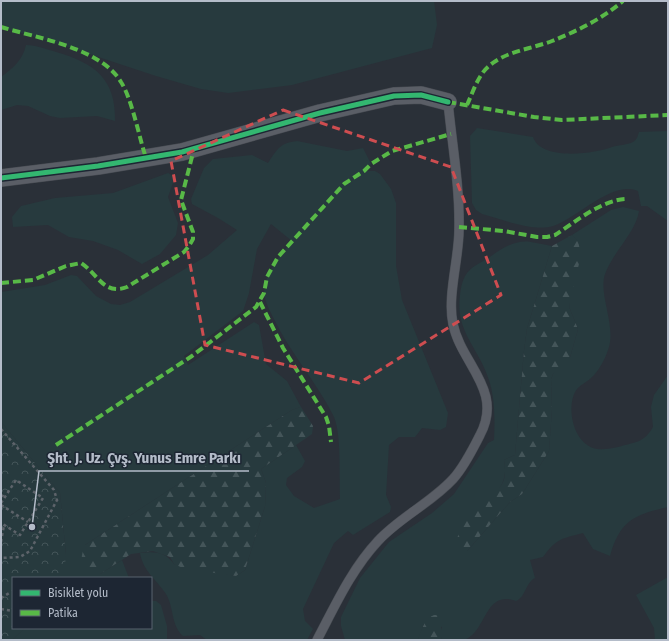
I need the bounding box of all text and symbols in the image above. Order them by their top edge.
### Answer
callout: Şht. J. Uz. Çvş. Yunus Emre Parkı [39,444,249,471]
text: Şht. J. Uz. Çvş. Yunus Emre Parkı [47,449,241,468]
legend [12,577,152,629]
text: Bisiklet yolu [48,586,108,600]
text: Patika [48,606,78,620]

